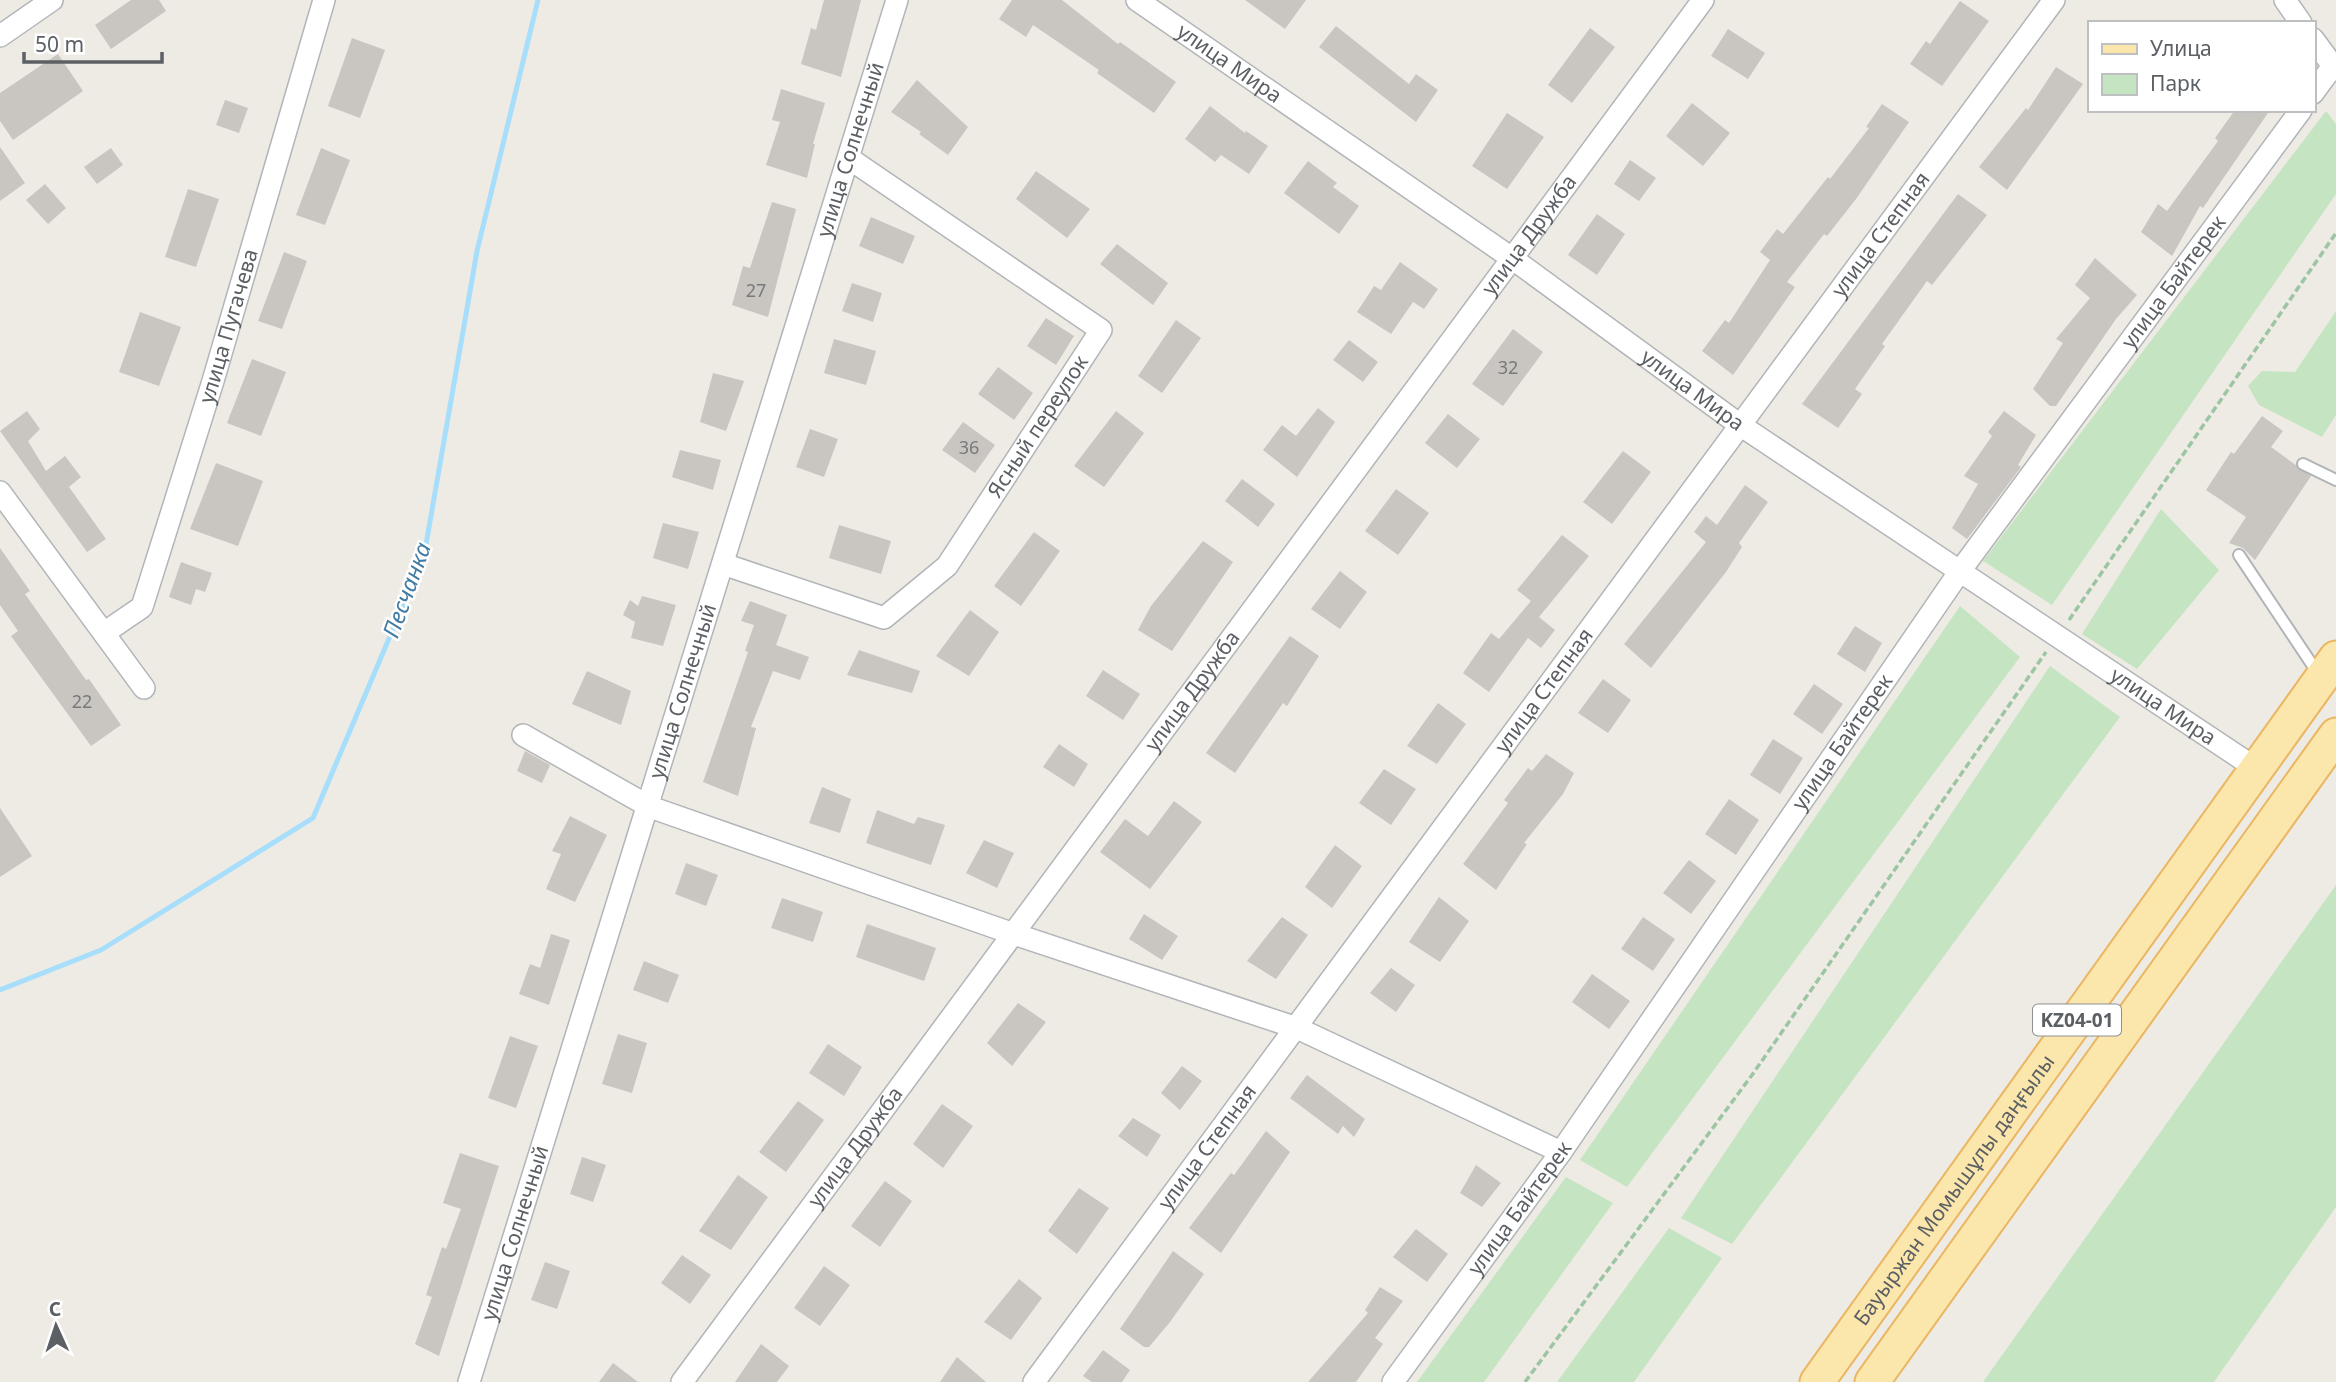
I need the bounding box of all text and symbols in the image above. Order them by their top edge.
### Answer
street label: улица Мира [1172,17,1288,109]
scale bar [24,21,163,65]
legend [2088,21,2315,112]
text: 50 m [35,30,84,58]
text: Улица [2150,34,2212,62]
street label: улица Солнечный [809,58,890,240]
text: Парк [2150,69,2201,97]
street label: улица Степная [1824,166,1936,302]
street label: улица Дружба [1475,168,1582,300]
street label: улица Байтерек [2114,209,2232,354]
street label: улица Пугачева [192,245,264,407]
house number: 27 [746,278,766,302]
street label: улица Мира [1636,342,1750,437]
street label: Ясный переулок [980,349,1094,503]
house number: 32 [1498,355,1518,379]
house number: 36 [959,435,979,459]
water label: Песчанка [374,537,438,642]
street label: улица Солнечный [642,600,722,782]
street label: улица Степная [1488,622,1599,759]
street label: улица Дружба [1138,625,1245,756]
street label: улица Мира [2105,660,2222,751]
street label: улица Байтерек [1785,668,1898,815]
house number: 22 [72,689,92,713]
road number: KZ04-01 [2033,1004,2121,1036]
street label: Бауыржан Момышұлы даңғылы [1847,1048,2060,1331]
street label: улица Степная [1151,1078,1262,1215]
street label: улица Дружба [801,1081,909,1213]
street label: улица Байтерек [1461,1135,1577,1280]
street label: улица Солнечный [474,1142,554,1324]
north arrow [21,1291,91,1361]
text: С [48,1296,62,1322]

